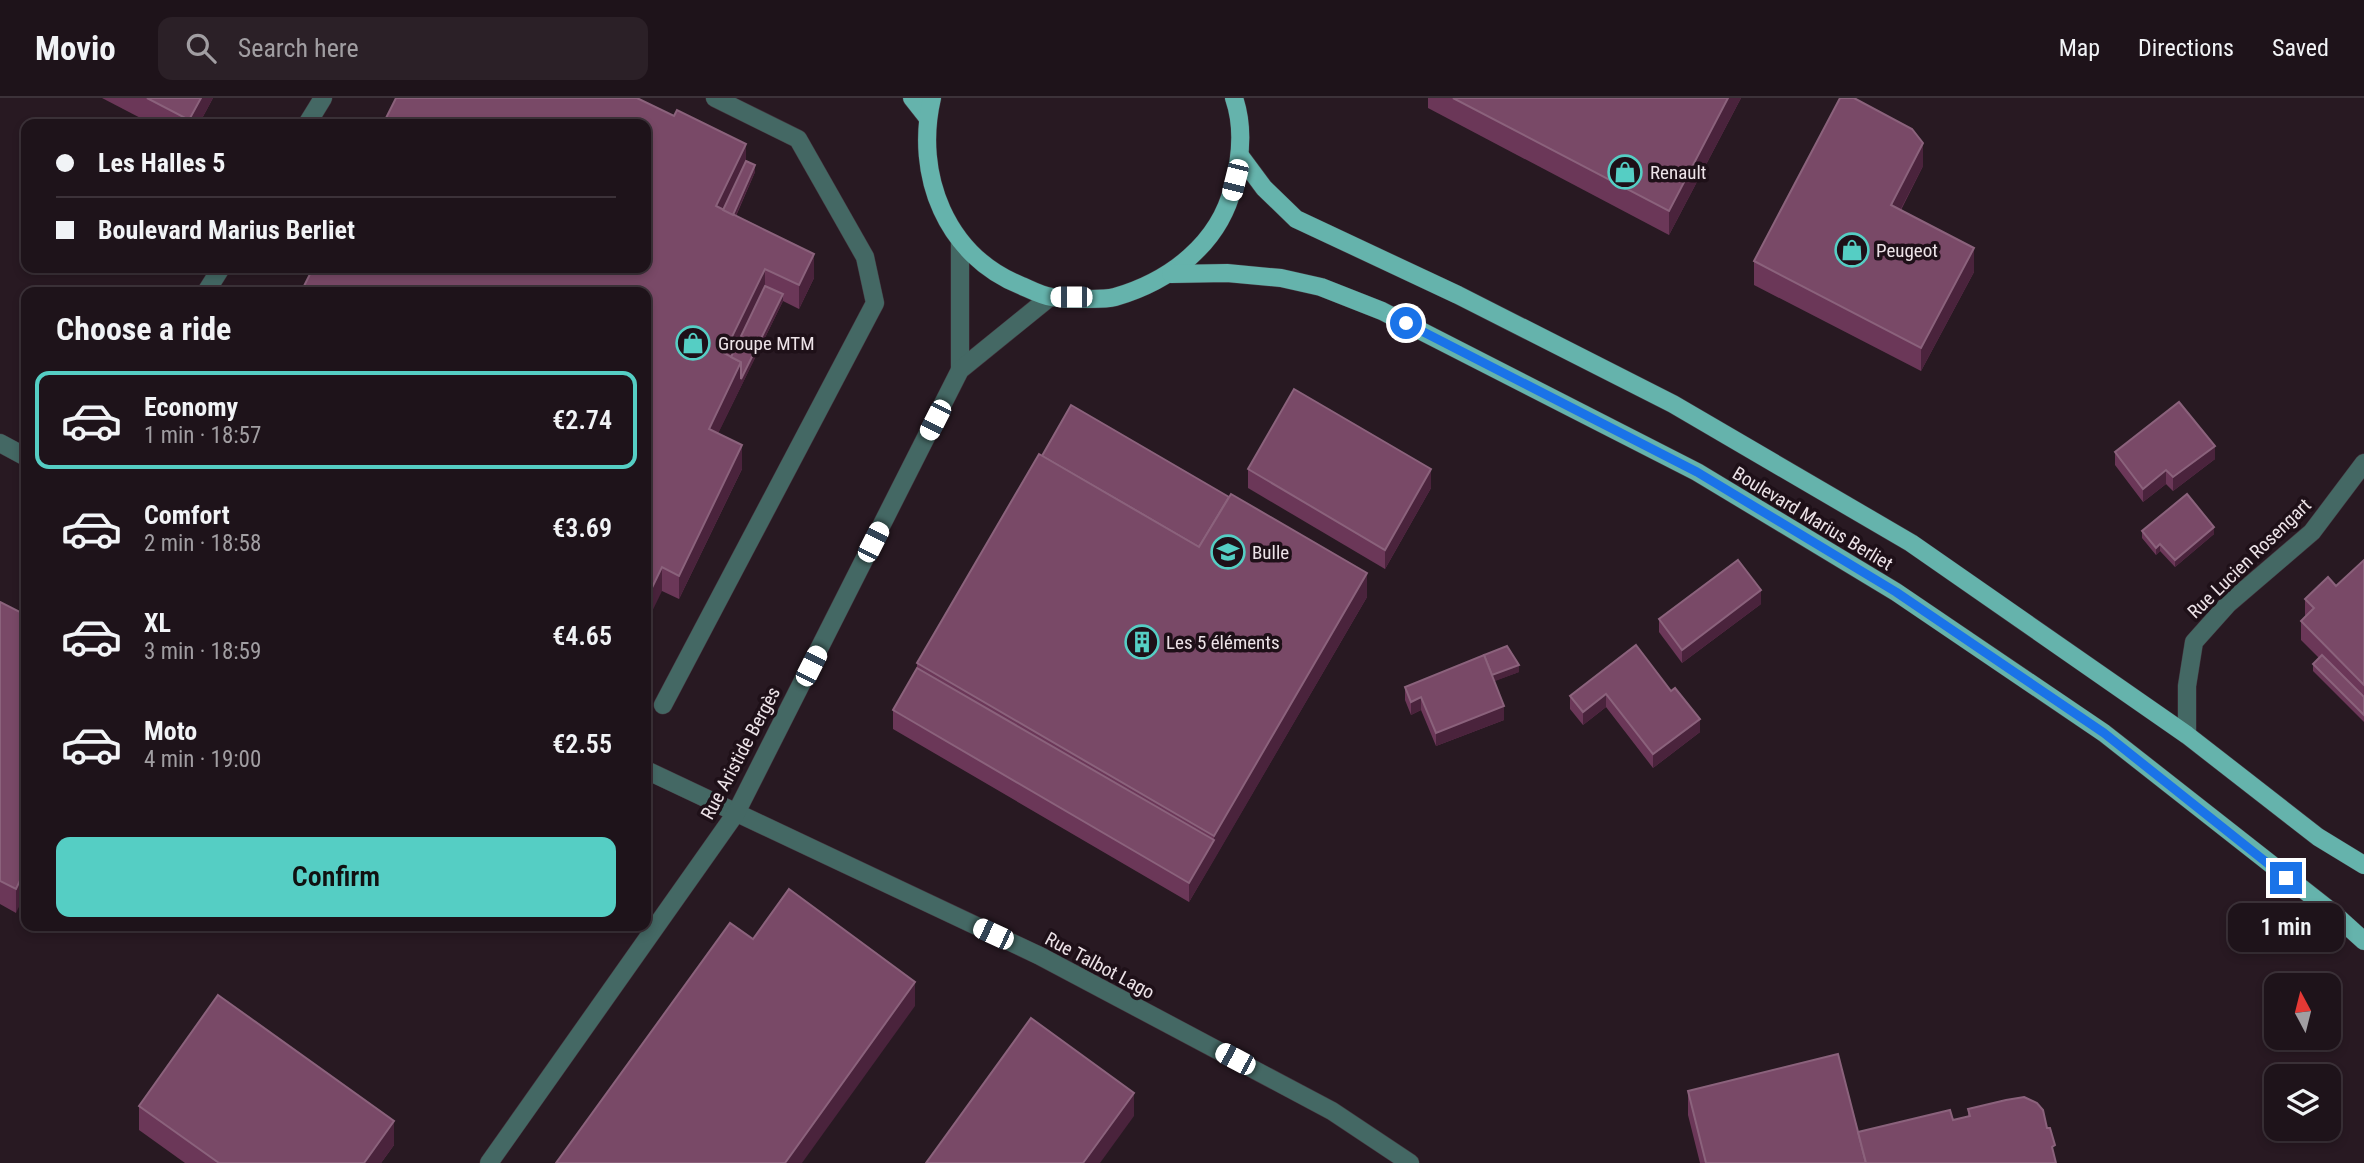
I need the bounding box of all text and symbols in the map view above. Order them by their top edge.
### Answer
search box [158,17,648,80]
text: Movio [35,29,116,68]
icon: search [182,29,220,67]
text: Search here [238,33,359,63]
text: Map [2059,34,2100,62]
text: Directions [2138,34,2234,62]
text: Saved [2272,34,2329,62]
text: Les Halles 5 [98,148,225,178]
shop icon: Renault [1606,153,1644,191]
car [1220,157,1251,203]
place label: Renault [1650,161,1706,184]
text: Boulevard Marius Berliet [98,215,355,245]
shop icon: Peugeot [1833,231,1871,269]
place label: Peugeot [1876,239,1938,262]
car [1051,287,1093,308]
route start [1390,307,1422,339]
text: Choose a ride [56,310,231,348]
shop icon: Groupe MTM [674,324,712,362]
place label: Groupe MTM [718,332,815,355]
icon: car [60,389,123,452]
text: Economy [144,392,238,422]
car [917,397,954,443]
text: €2.74 [552,405,612,435]
text: 1 min · 18:57 [144,422,261,449]
street label: Boulevard Marius Berliet [1728,461,1897,575]
street label: Rue Lucien Rosengart [2183,494,2316,623]
icon: car [60,497,123,560]
text: Comfort [144,500,230,530]
text: €3.69 [552,513,612,543]
car [855,519,892,565]
text: 2 min · 18:58 [144,530,261,557]
school or university icon: Bulle [1209,533,1247,571]
place label: Bulle [1252,541,1289,564]
icon: car [60,605,123,668]
text: XL [144,608,171,638]
text: €4.65 [552,621,612,651]
building icon: Les 5 éléments [1123,623,1161,661]
place label: Les 5 éléments [1166,631,1280,654]
text: 3 min · 18:59 [144,638,261,665]
car [793,643,830,689]
street label: Rue Aristide Bergès [696,683,785,823]
icon: car [60,713,123,776]
text: Moto [144,716,197,746]
text: €2.55 [552,729,612,759]
text: 4 min · 19:00 [144,746,261,773]
button: Confirm [56,837,616,917]
route end [2270,862,2302,894]
callout: 1 min [2228,902,2344,952]
text: 1 min [2261,914,2311,941]
car [970,916,1017,952]
street label: Rue Talbot Lago [1041,927,1158,1004]
north arrow [2264,973,2342,1050]
map controls [2264,973,2341,1141]
car [1212,1040,1259,1078]
button: layers [2264,1064,2341,1141]

